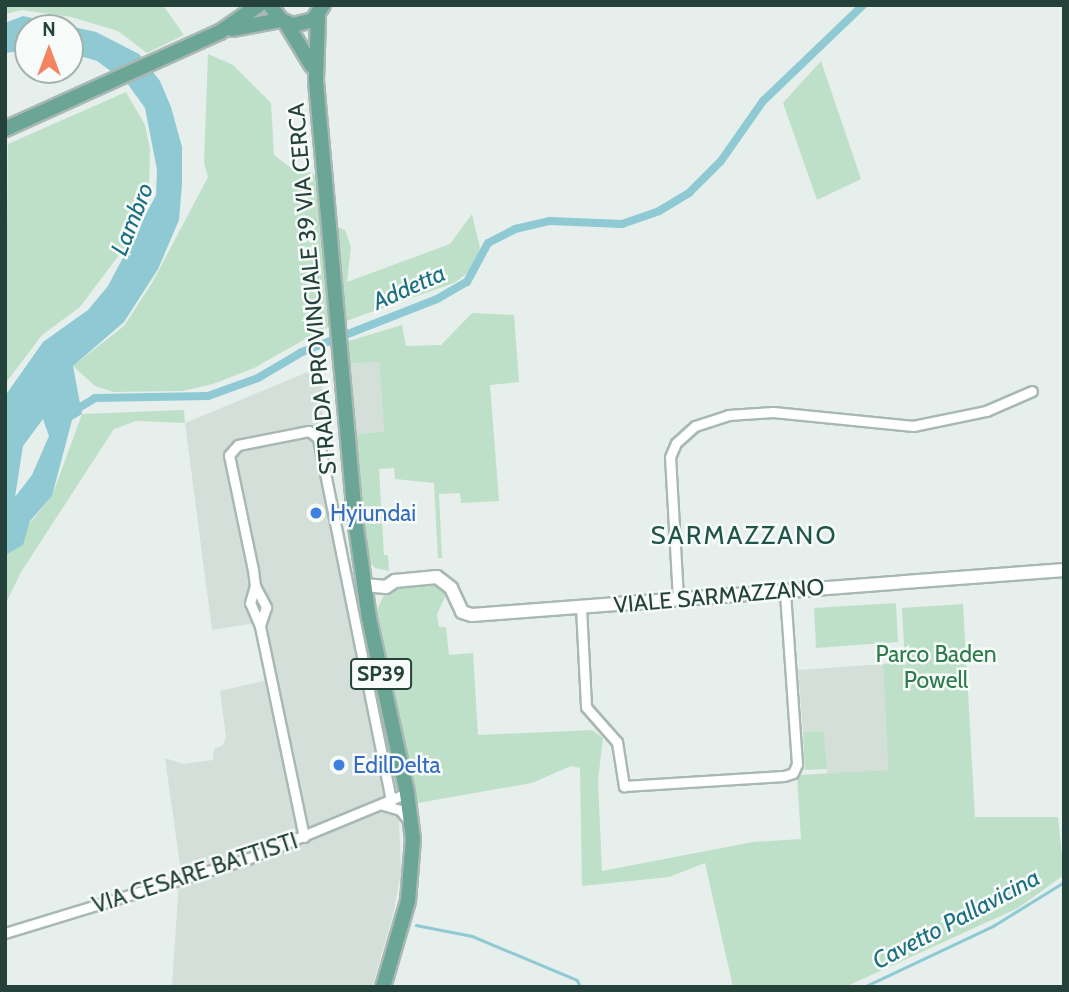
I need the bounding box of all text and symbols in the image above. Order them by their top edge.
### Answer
north arrow [14,14,84,84]
text: N [42,18,56,41]
street label: STRADA PROVINCIALE 39 VIA CERCA [282,102,342,476]
water label: Lambro [105,179,159,259]
water label: Addetta [368,258,450,316]
place label: Hyiundai [330,499,416,527]
marker: Hyiundai [308,505,324,521]
district label: SARMAZZANO [652,520,836,552]
street label: VIALE SARMAZZANO [613,573,825,619]
park label: Parco Baden Powell [875,640,997,694]
road number: SP39 [350,656,412,692]
place label: EdilDelta [353,751,441,779]
marker: EdilDelta [331,757,347,773]
street label: VIA CESARE BATTISTI [89,827,301,919]
water label: Cavetto Pallavicina [867,863,1045,975]

